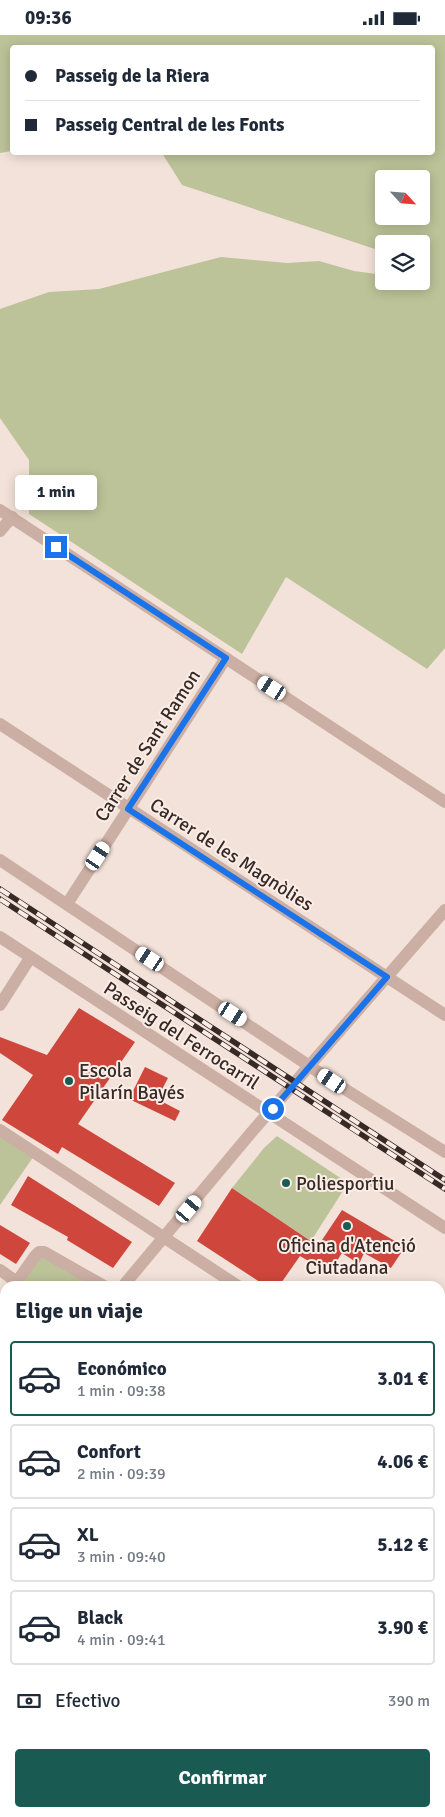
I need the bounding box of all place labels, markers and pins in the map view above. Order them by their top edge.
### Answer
place label: Escola Pilarín Bayés [79,1059,185,1105]
marker: Escola Pilarín Bayés [63,1075,75,1087]
place label: Poliesportiu [296,1172,394,1196]
marker: Poliesportiu [280,1177,292,1189]
marker: Oficina d'Atenció Ciutadana [341,1220,353,1232]
place label: Oficina d'Atenció Ciutadana [278,1234,416,1280]

